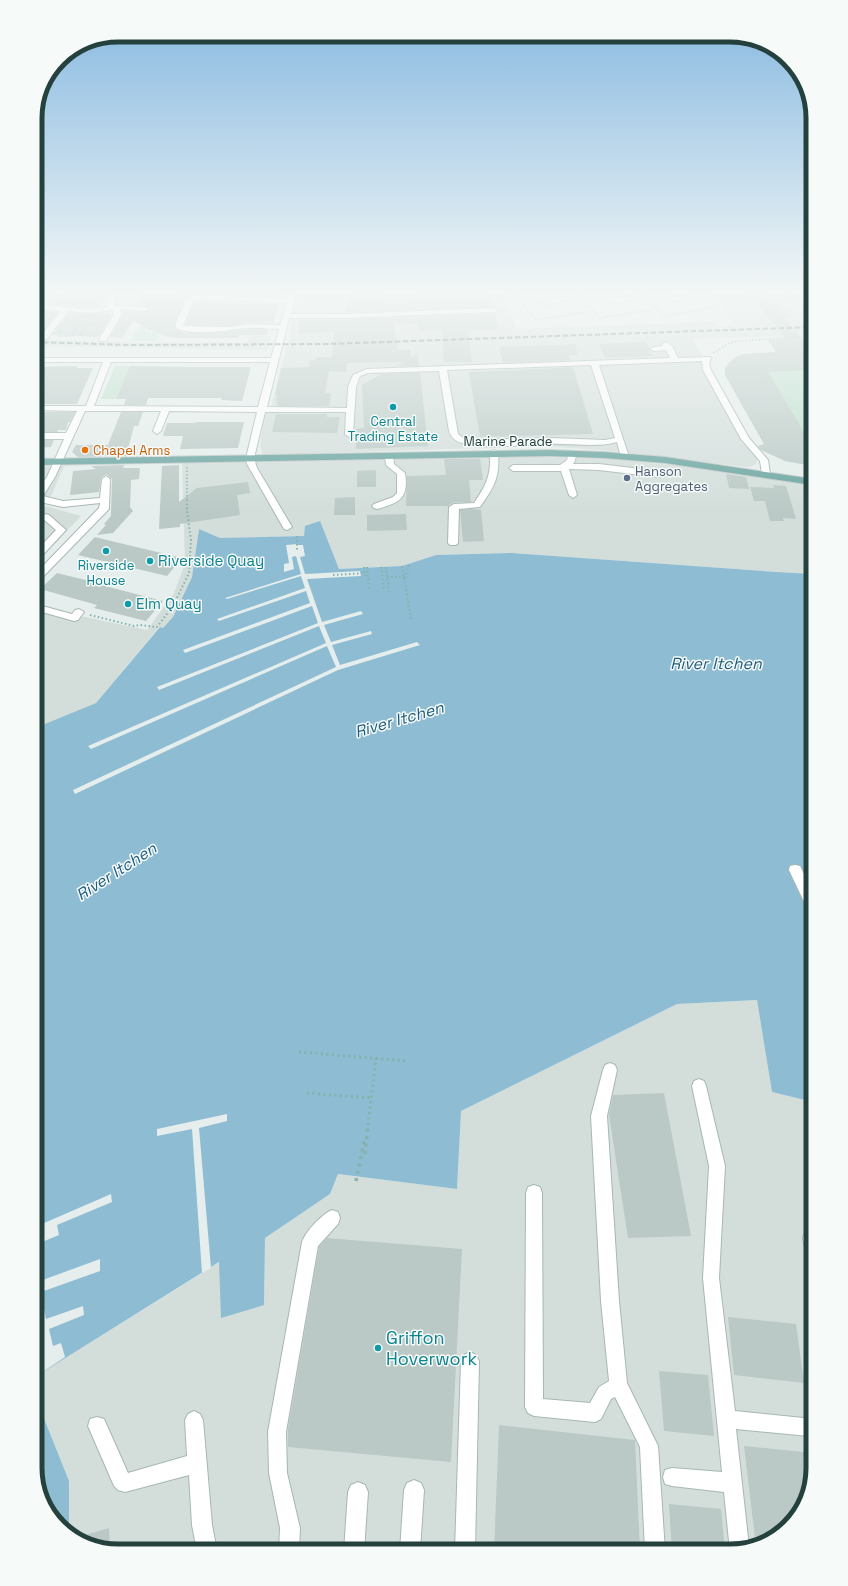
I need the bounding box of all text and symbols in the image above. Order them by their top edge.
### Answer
marker: Central Trading Estate [388,402,398,412]
place label: Central Trading Estate [348,413,438,445]
street label: Marine Parade [464,433,553,450]
place label: Chapel Arms [93,442,170,459]
marker: Chapel Arms [80,445,90,455]
place label: Hanson Aggregates [635,463,708,495]
marker: Hanson Aggregates [622,473,632,483]
marker: Riverside House [101,546,111,556]
place label: Riverside Quay [158,551,264,570]
marker: Riverside Quay [145,556,155,566]
place label: Riverside House [78,557,134,589]
place label: Elm Quay [136,594,202,613]
marker: Elm Quay [123,599,133,609]
water label: River Itchen [670,653,763,674]
water label: River Itchen [352,696,447,742]
water label: River Itchen [72,837,161,905]
place label: Griffon Hoverwork [386,1326,477,1370]
marker: Griffon Hoverwork [373,1343,383,1353]

